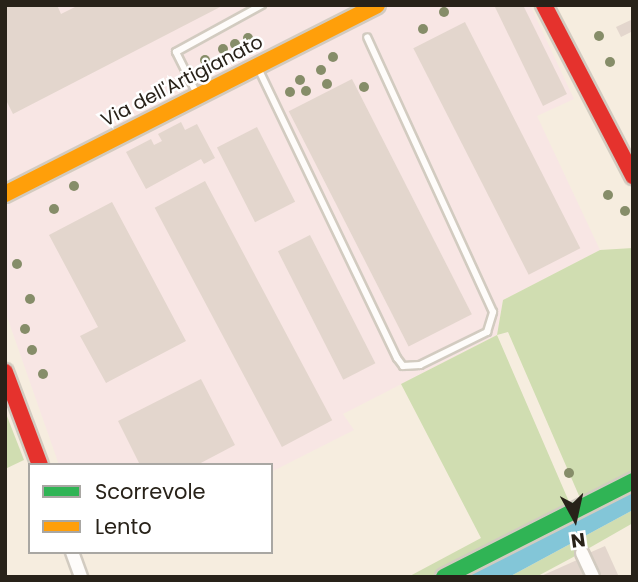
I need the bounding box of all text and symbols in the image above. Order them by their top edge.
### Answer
street label: Via dell'Artigianato [97,30,267,132]
legend [28,463,273,554]
text: Scorrevole [95,477,206,506]
north arrow [540,484,610,554]
text: Lento [95,512,152,541]
text: N [569,526,587,555]

